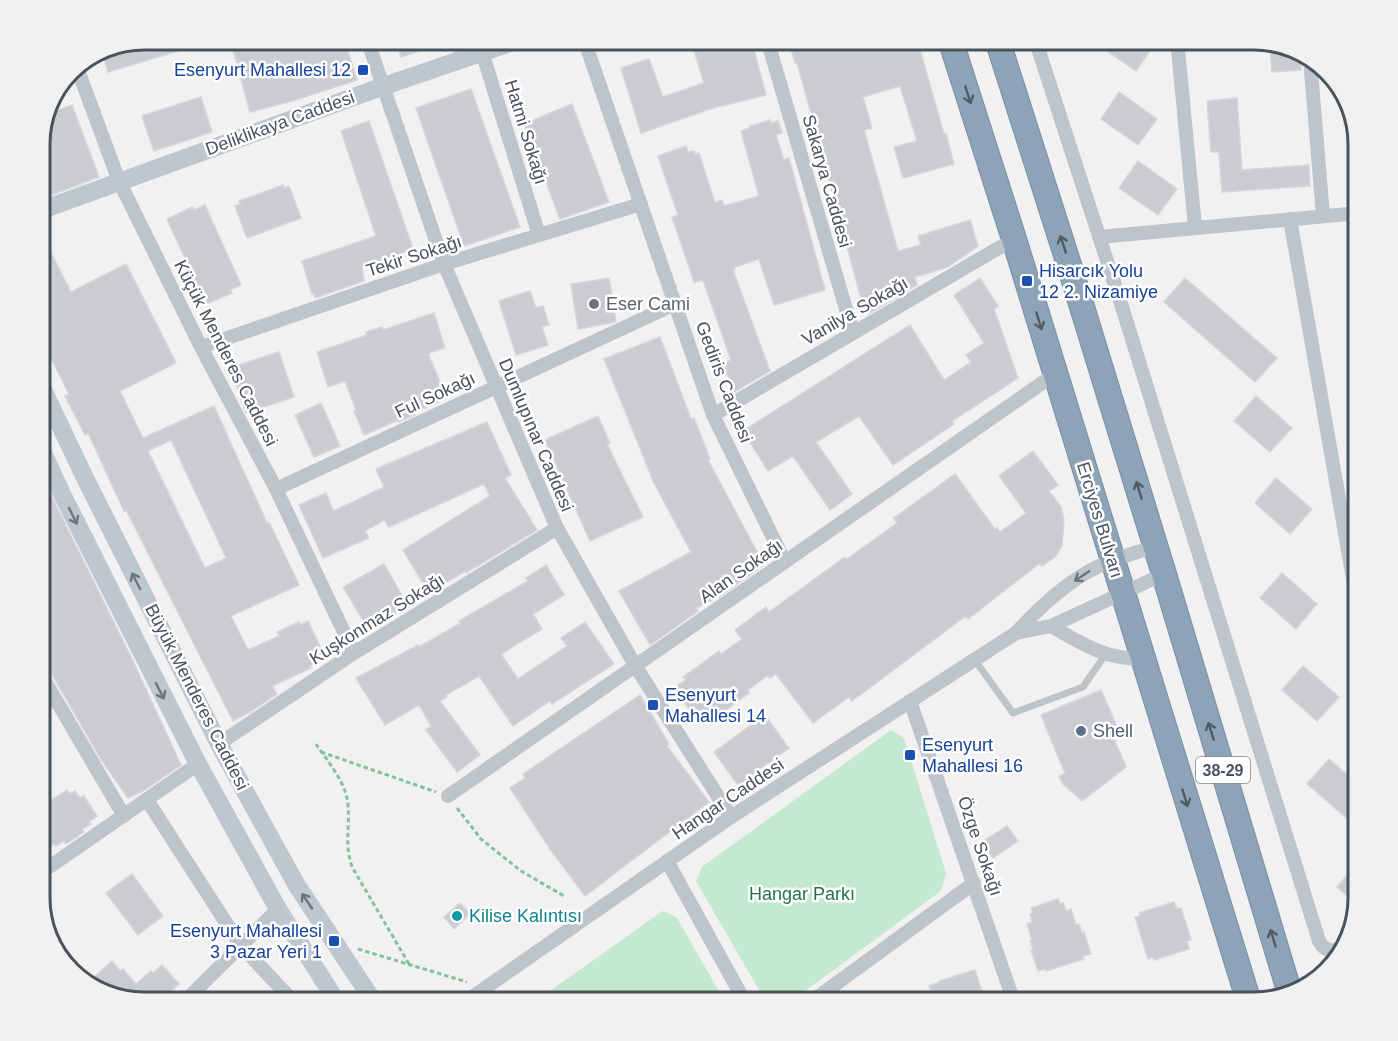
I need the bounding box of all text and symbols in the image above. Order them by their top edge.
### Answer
place label: Esenyurt Mahallesi 12 [174,60,351,80]
marker: Esenyurt Mahallesi 12 [356,63,370,77]
street label: Hatmi Sokağı [501,77,551,187]
one-way arrow [963,85,974,104]
street label: Deliklikaya Caddesi [203,87,357,159]
street label: Sakarya Caddesi [798,112,856,250]
street label: Tekir Sokağı [364,231,464,281]
one-way arrow [1056,235,1067,254]
street label: Küçük Menderes Caddesi [170,257,282,449]
place label: Hisarcık Yolu 12 2. Nizamiye [1039,261,1158,302]
street label: Vanilya Sokağı [799,273,911,349]
marker: Hisarcık Yolu 12 2. Nizamiye [1020,274,1034,288]
place label: Eser Cami [606,294,690,314]
marker: Eser Cami [587,297,601,311]
one-way arrow [1034,311,1045,330]
street label: Gediris Caddesi [692,319,756,445]
street label: Dumlupınar Caddesi [495,356,577,514]
street label: Ful Sokağı [392,368,478,422]
street label: Erciyes Bulvarı [1073,460,1127,580]
one-way arrow [1133,481,1144,500]
one-way arrow [68,507,79,525]
street label: Alan Sokağı [696,535,786,607]
street label: Kuşkonmaz Sokağı [306,569,448,669]
one-way arrow [1075,570,1091,582]
one-way arrow [130,572,142,590]
street label: Büyük Menderes Caddesi [141,601,253,793]
one-way arrow [155,681,167,699]
place label: Esenyurt Mahallesi 14 [665,685,766,726]
marker: Esenyurt Mahallesi 14 [646,698,660,712]
place label: Shell [1093,721,1133,741]
one-way arrow [1205,722,1216,741]
marker: Shell [1074,724,1088,738]
place label: Esenyurt Mahallesi 16 [922,735,1023,776]
marker: Esenyurt Mahallesi 16 [903,748,917,762]
street label: Hangar Caddesi [668,754,788,844]
road number: 38-29 [1196,757,1250,783]
one-way arrow [1181,788,1192,807]
street label: Özge Sokağı [954,794,1006,898]
park label: Hangar Parkı [749,884,855,904]
one-way arrow [301,893,313,910]
place label: Kilise Kalıntısı [469,906,582,926]
marker: Kilise Kalıntısı [450,909,464,923]
place label: Esenyurt Mahallesi 3 Pazar Yeri 1 [170,921,322,962]
one-way arrow [1267,929,1278,948]
marker: Esenyurt Mahallesi 3 Pazar Yeri 1 [327,934,341,948]

